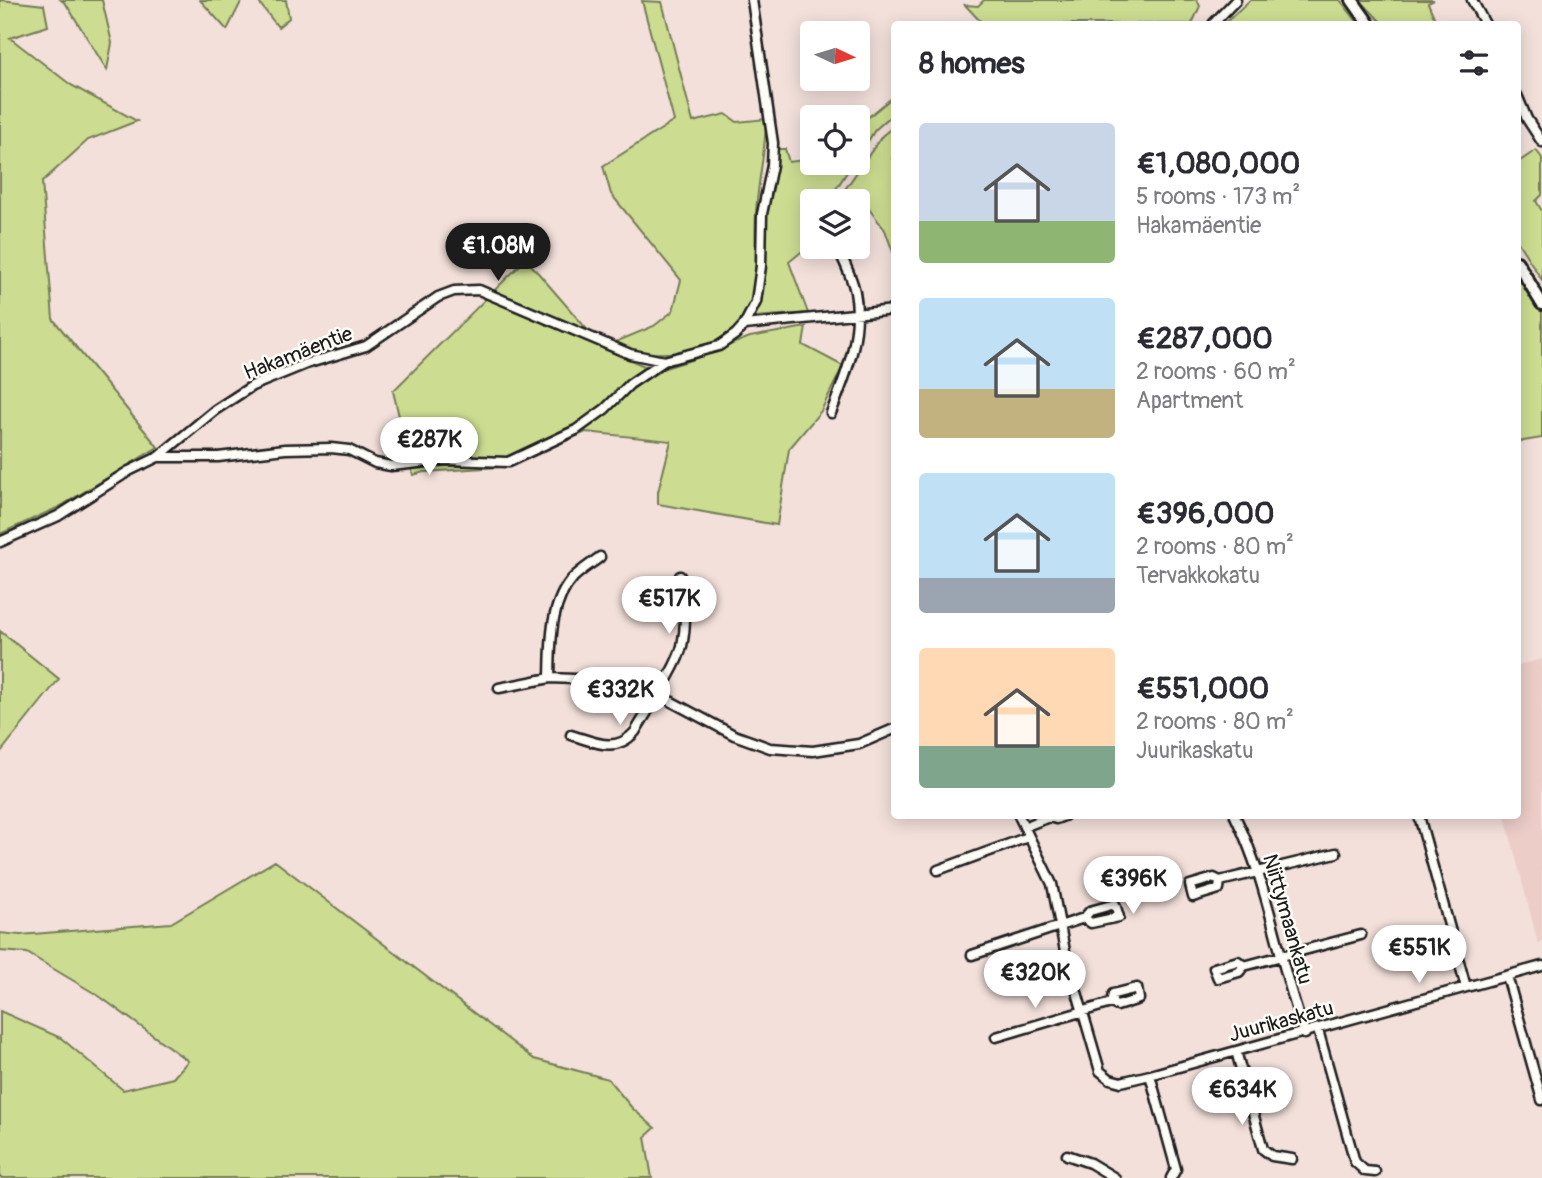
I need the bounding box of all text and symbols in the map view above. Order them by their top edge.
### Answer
north arrow [800,21,870,91]
map controls [800,21,870,259]
icon: filters [1455,44,1493,82]
text: 8 homes [919,45,1025,82]
button: locate [800,105,870,175]
text: €1,080,000 [1136,145,1300,182]
icon: home [975,151,1059,235]
text: 5 rooms · 173 m² [1136,182,1300,211]
button: layers [800,189,870,259]
text: Hakamäentie [1136,211,1261,240]
pin: €1.08M [441,224,555,283]
text: €1.08M [461,231,535,260]
street label: Hakamäentie [240,320,357,387]
text: €287,000 [1136,320,1273,357]
icon: home [975,326,1059,410]
text: 2 rooms · 60 m² [1136,357,1296,386]
text: Apartment [1136,386,1243,415]
pin: €287K [380,418,478,477]
text: €287K [396,425,462,454]
text: €396,000 [1136,495,1275,532]
icon: home [975,501,1059,585]
text: 2 rooms · 80 m² [1136,532,1294,561]
text: Tervakkokatu [1136,561,1260,590]
pin: €517K [620,576,718,636]
text: €517K [638,584,700,613]
pin: €332K [571,668,669,727]
text: €551,000 [1136,670,1269,707]
text: €332K [586,675,654,704]
icon: home [975,676,1059,760]
text: 2 rooms · 80 m² [1136,707,1294,736]
text: Juurikaskatu [1136,736,1253,765]
street label: Niittymaankatu [1256,851,1319,987]
pin: €396K [1084,856,1182,916]
text: €396K [1099,864,1167,893]
pin: €551K [1370,926,1468,985]
text: €551K [1388,933,1450,962]
pin: €320K [986,950,1084,1010]
text: €320K [1000,958,1070,987]
street label: Juurikaskatu [1226,995,1336,1048]
pin: €634K [1193,1068,1291,1127]
text: €634K [1208,1075,1276,1104]

